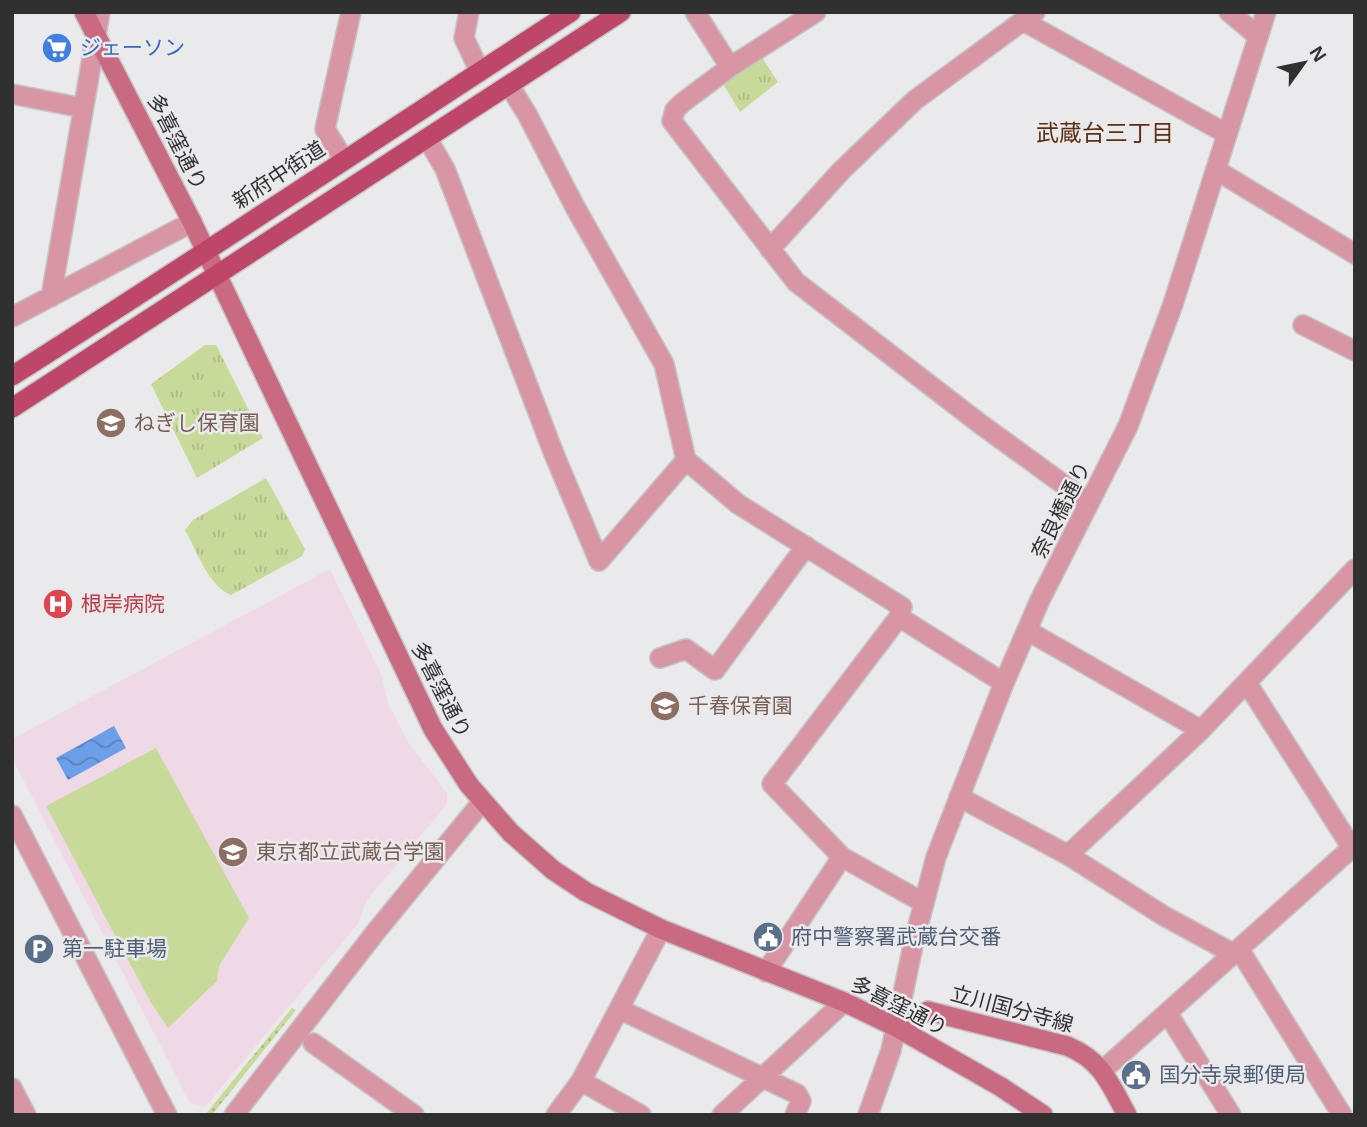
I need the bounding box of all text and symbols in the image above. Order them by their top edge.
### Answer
north arrow [1269,28,1339,98]
supermarket icon: ジェーソン [40,31,74,65]
place label: ジェーソン [80,36,185,59]
text: N [1305,43,1330,65]
street label: 多喜窪通り [143,90,212,194]
district label: 武蔵台三丁目 [1036,120,1174,146]
street label: 新府中街道 [228,136,329,213]
school or university icon: ねぎし保育園 [94,406,128,440]
place label: ねぎし保育園 [134,411,260,434]
street label: 奈良橋通り [1026,458,1095,562]
hospital icon: 根岸病院 [41,587,75,621]
place label: 根岸病院 [81,592,165,615]
street label: 多喜窪通り [407,638,476,742]
school or university icon: 千春保育園 [648,689,682,723]
place label: 千春保育園 [688,694,793,717]
school or university icon: 東京都立武蔵台学園 [216,835,250,869]
place label: 東京都立武蔵台学園 [256,840,445,863]
public building icon: 府中警察署武蔵台交番 [751,920,785,954]
place label: 府中警察署武蔵台交番 [791,925,1001,948]
parking icon: 第一駐車場 [22,932,56,966]
place label: 第一駐車場 [62,937,167,960]
street label: 多喜窪通り [847,971,951,1040]
street label: 立川国分寺線 [948,981,1076,1036]
public building icon: 国分寺泉郵便局 [1119,1058,1153,1092]
place label: 国分寺泉郵便局 [1159,1063,1306,1086]

